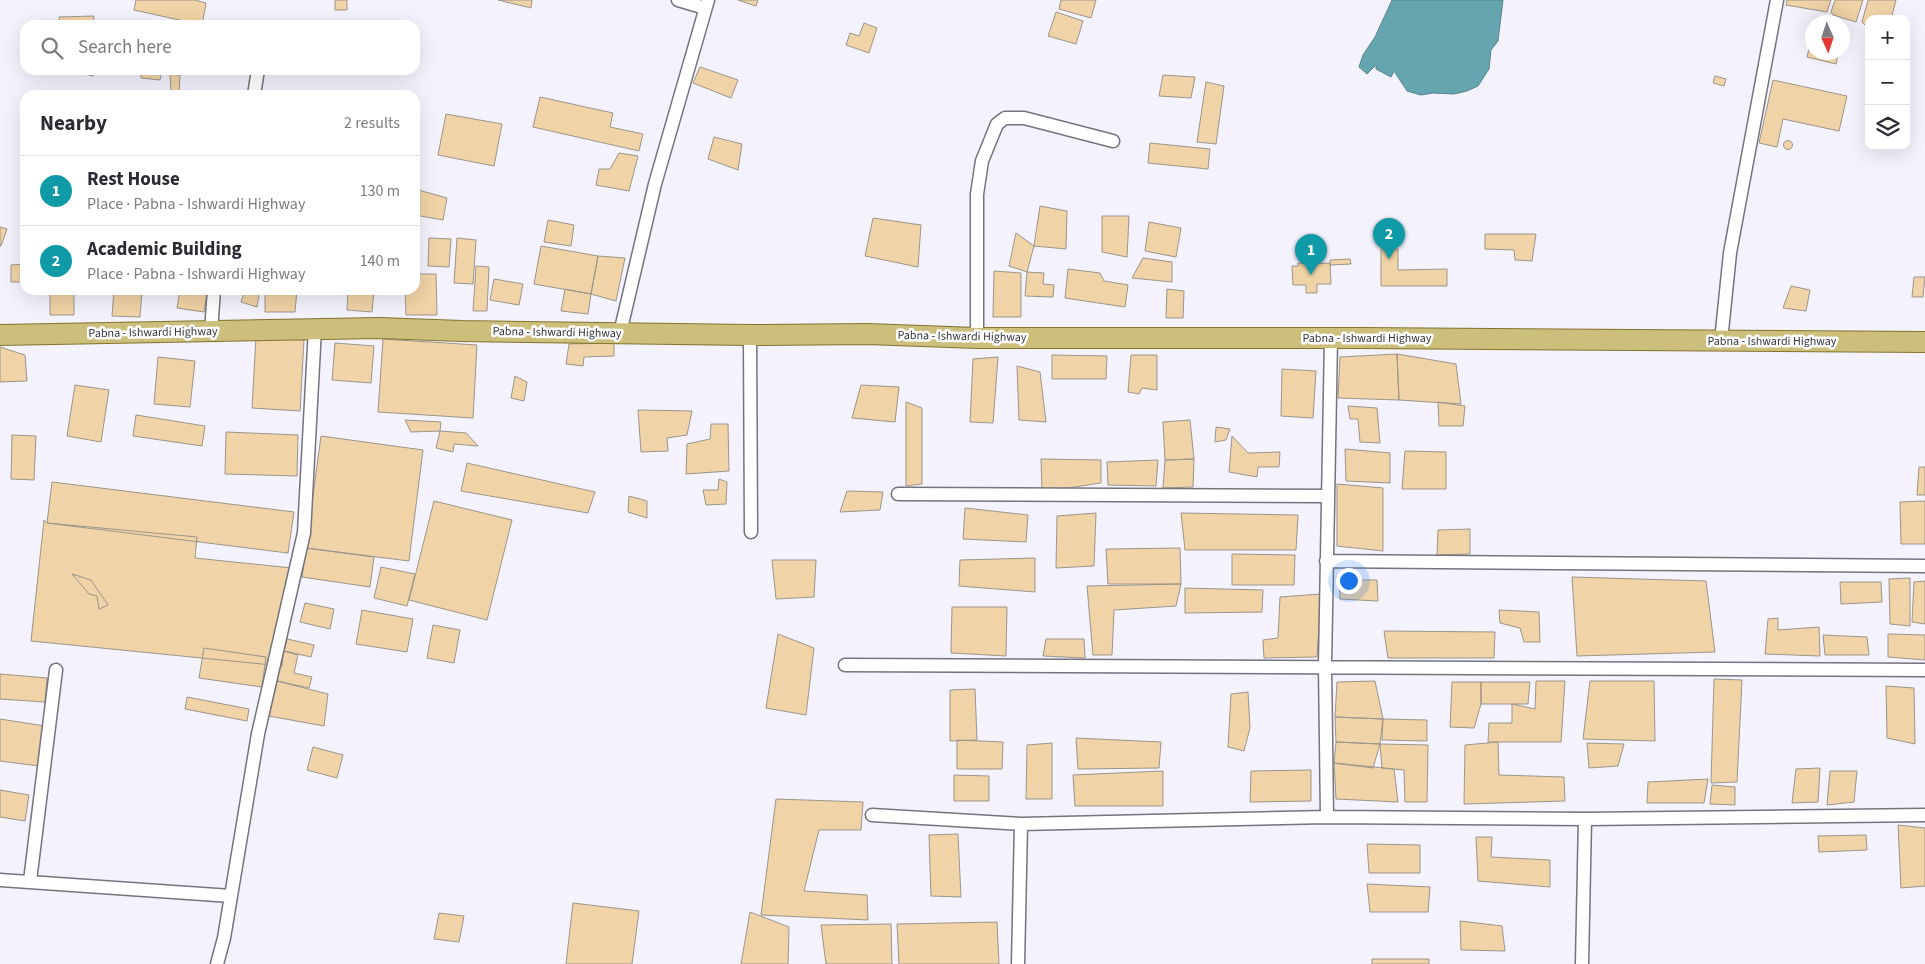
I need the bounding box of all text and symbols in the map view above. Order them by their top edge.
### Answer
north arrow [1805,15,1850,60]
map controls [1865,15,1910,150]
button: + [1865,15,1910,60]
search box [20,20,420,75]
icon: search [38,34,66,62]
text: Search here [78,34,172,61]
button: − [1865,60,1910,105]
button: layers [1865,105,1910,150]
text: Nearby [40,108,107,138]
text: 2 results [344,112,400,134]
text: Rest House [87,166,180,193]
text: 1 [52,180,60,202]
text: 130 m [360,180,400,202]
text: Place · Pabna - Ishwardi Highway [87,193,305,215]
pin: 2 [1373,218,1405,259]
pin: 1 [1295,234,1327,275]
text: Academic Building [87,236,242,263]
text: 2 [52,250,60,272]
text: 140 m [360,250,400,272]
text: Place · Pabna - Ishwardi Highway [87,263,305,285]
street label: Pabna - Ishwardi Highway [88,323,218,342]
street label: Pabna - Ishwardi Highway [492,323,622,342]
street label: Pabna - Ishwardi Highway [897,327,1027,346]
street label: Pabna - Ishwardi Highway [1303,330,1432,347]
street label: Pabna - Ishwardi Highway [1708,333,1837,350]
your location [1336,568,1362,594]

